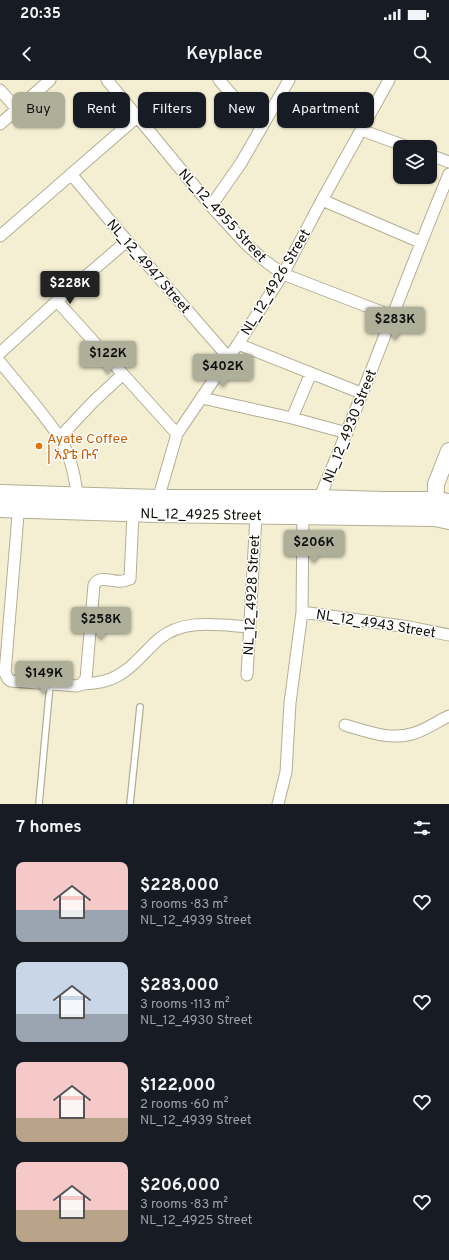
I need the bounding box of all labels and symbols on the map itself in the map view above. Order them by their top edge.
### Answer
street label: NL_12_4955 Street [174,166,269,266]
street label: NL_12_4947 Street [102,216,193,318]
street label: NL_12_4926 Street [238,227,315,339]
pin: $228K [42,271,98,305]
pin: $283K [367,307,423,341]
pin: $122K [80,341,136,375]
pin: $402K [195,354,251,388]
street label: NL_12_4930 Street [320,367,381,486]
place label: Ayate Coffee | አያቴ ቡና [47,431,128,464]
marker: Ayate Coffee | አያቴ ቡና [34,441,44,451]
street label: NL_12_4925 Street [140,506,262,525]
pin: $206K [286,530,342,564]
street label: NL_12_4928 Street [241,534,264,656]
pin: $258K [73,607,129,641]
street label: NL_12_4943 Street [315,607,437,642]
pin: $149K [16,661,72,695]

